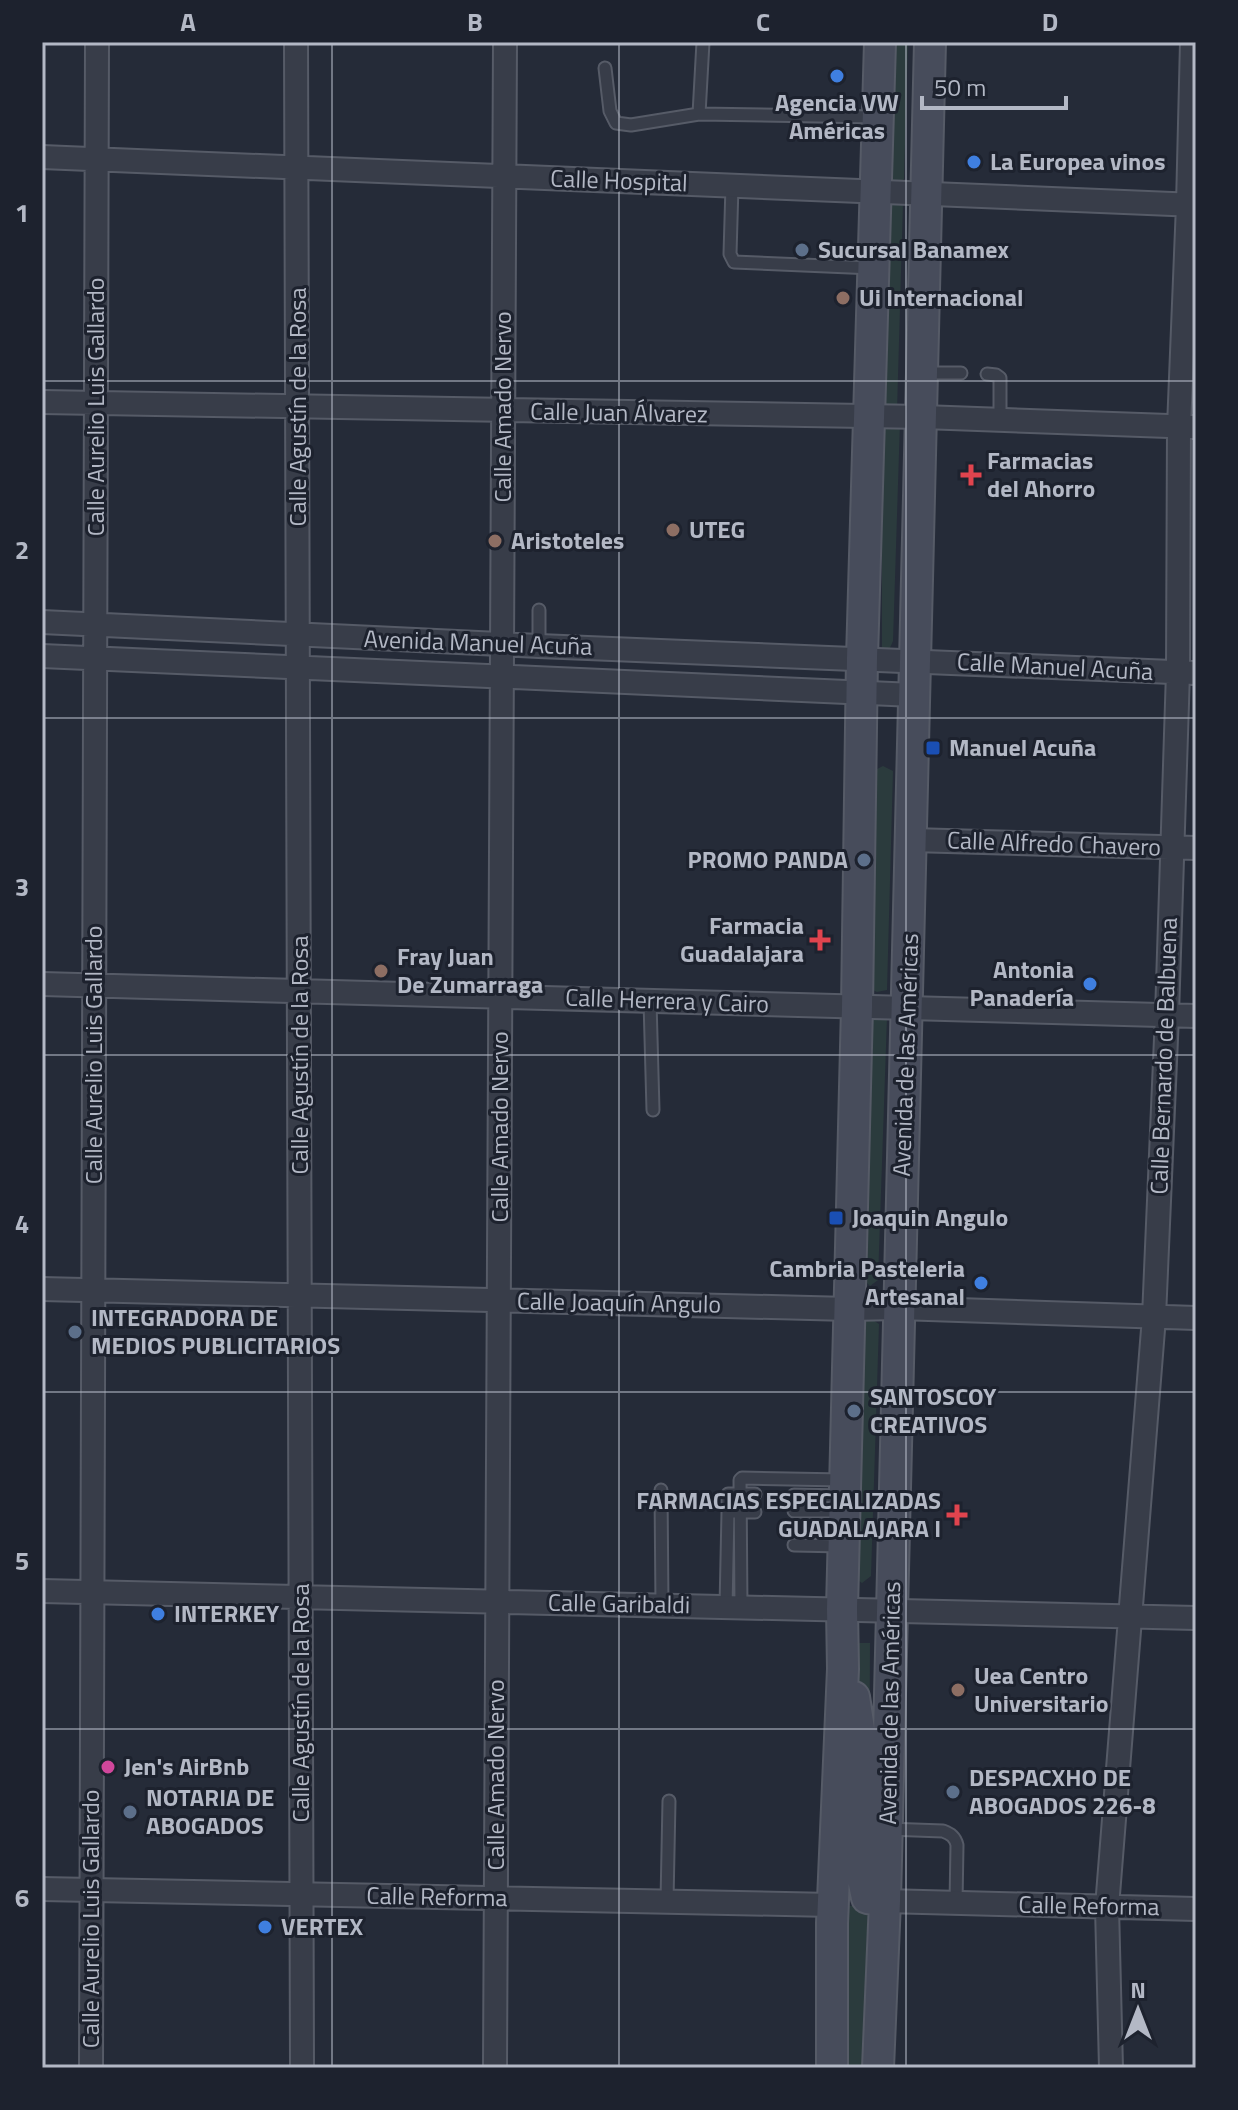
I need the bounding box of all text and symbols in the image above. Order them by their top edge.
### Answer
text: A [180,2,196,41]
text: B [467,2,483,41]
text: C [756,2,770,41]
text: D [1042,2,1058,41]
scale bar [922,60,1066,110]
marker: Agencia VW Américas [828,67,846,85]
text: 50 m [934,69,986,105]
place label: Agencia VW Américas [775,84,899,148]
place label: La Europea vinos [990,143,1166,179]
marker: La Europea vinos [965,153,983,171]
street label: Calle Hospital [550,160,688,200]
text: 1 [15,193,29,232]
place label: Sucursal Banamex [818,231,1009,267]
marker: Sucursal Banamex [793,241,811,259]
street label: Calle Aurelio Luis Gallardo [77,278,113,536]
place label: Ui Internacional [859,279,1023,315]
street label: Calle Agustín de la Rosa [279,287,315,527]
marker: Ui Internacional [834,289,852,307]
street label: Calle Amado Nervo [484,311,520,503]
street label: Calle Juan Álvarez [530,392,708,432]
place label: Farmacias del Ahorro [987,442,1095,506]
marker: Farmacias del Ahorro [962,466,980,484]
place label: UTEG [689,511,745,547]
marker: UTEG [664,521,682,539]
place label: Aristoteles [511,522,624,558]
text: 2 [15,530,29,569]
marker: Aristoteles [486,532,504,550]
street label: Avenida Manuel Acuña [363,620,593,664]
street label: Calle Manuel Acuña [956,643,1154,689]
place label: Manuel Acuña [949,729,1096,765]
marker: Manuel Acuña [924,739,942,757]
street label: Calle Alfredo Chavero [946,821,1162,865]
place label: PROMO PANDA [688,841,849,877]
marker: PROMO PANDA [855,851,873,869]
text: 3 [15,867,29,906]
place label: Farmacia Guadalajara [680,907,804,971]
street label: Calle Bernardo de Balbuena [1140,917,1186,1195]
street label: Calle Aurelio Luis Gallardo [75,926,111,1184]
marker: Farmacia Guadalajara [811,931,829,949]
street label: Avenida de las Américas [883,933,927,1177]
street label: Calle Agustín de la Rosa [281,935,317,1175]
place label: Fray Juan De Zumarraga [397,938,543,1002]
place label: Antonia Panadería [969,951,1074,1015]
marker: Fray Juan De Zumarraga [372,962,390,980]
marker: Antonia Panadería [1081,975,1099,993]
street label: Calle Herrera y Cairo [565,978,770,1022]
street label: Calle Amado Nervo [481,1031,517,1223]
place label: Joaquin Angulo [852,1199,1008,1235]
text: 4 [15,1204,29,1243]
marker: Joaquin Angulo [827,1209,845,1227]
place label: Cambria Pasteleria Artesanal [769,1250,965,1314]
marker: Cambria Pasteleria Artesanal [972,1274,990,1292]
street label: Calle Joaquín Angulo [517,1282,722,1322]
place label: INTEGRADORA DE MEDIOS PUBLICITARIOS [91,1299,340,1363]
marker: INTEGRADORA DE MEDIOS PUBLICITARIOS [66,1323,84,1341]
place label: SANTOSCOY CREATIVOS [870,1378,997,1442]
marker: SANTOSCOY CREATIVOS [845,1402,863,1420]
place label: FARMACIAS ESPECIALIZADAS GUADALAJARA I [636,1482,941,1546]
marker: FARMACIAS ESPECIALIZADAS GUADALAJARA I [948,1506,966,1524]
text: 5 [15,1541,29,1580]
street label: Avenida de las Américas [869,1581,909,1825]
street label: Calle Agustín de la Rosa [282,1583,318,1823]
street label: Calle Garibaldi [548,1584,690,1622]
place label: INTERKEY [174,1595,280,1631]
marker: INTERKEY [149,1605,167,1623]
place label: Uea Centro Universitario [974,1657,1108,1721]
street label: Calle Amado Nervo [477,1679,513,1871]
marker: Uea Centro Universitario [949,1681,967,1699]
place label: Jen's AirBnb [124,1748,249,1784]
marker: Jen's AirBnb [99,1758,117,1776]
place label: DESPACXHO DE ABOGADOS 226-8 [969,1759,1156,1823]
place label: NOTARIA DE ABOGADOS [146,1779,274,1843]
marker: DESPACXHO DE ABOGADOS 226-8 [944,1783,962,1801]
street label: Calle Aurelio Luis Gallardo [72,1790,108,2048]
marker: NOTARIA DE ABOGADOS [121,1803,139,1821]
street label: Calle Reforma [366,1877,508,1915]
text: 6 [15,1878,29,1917]
street label: Calle Reforma [1018,1886,1160,1924]
place label: VERTEX [281,1908,364,1944]
marker: VERTEX [256,1918,274,1936]
north arrow [1098,1970,1178,2050]
text: N [1130,1973,1146,2007]

